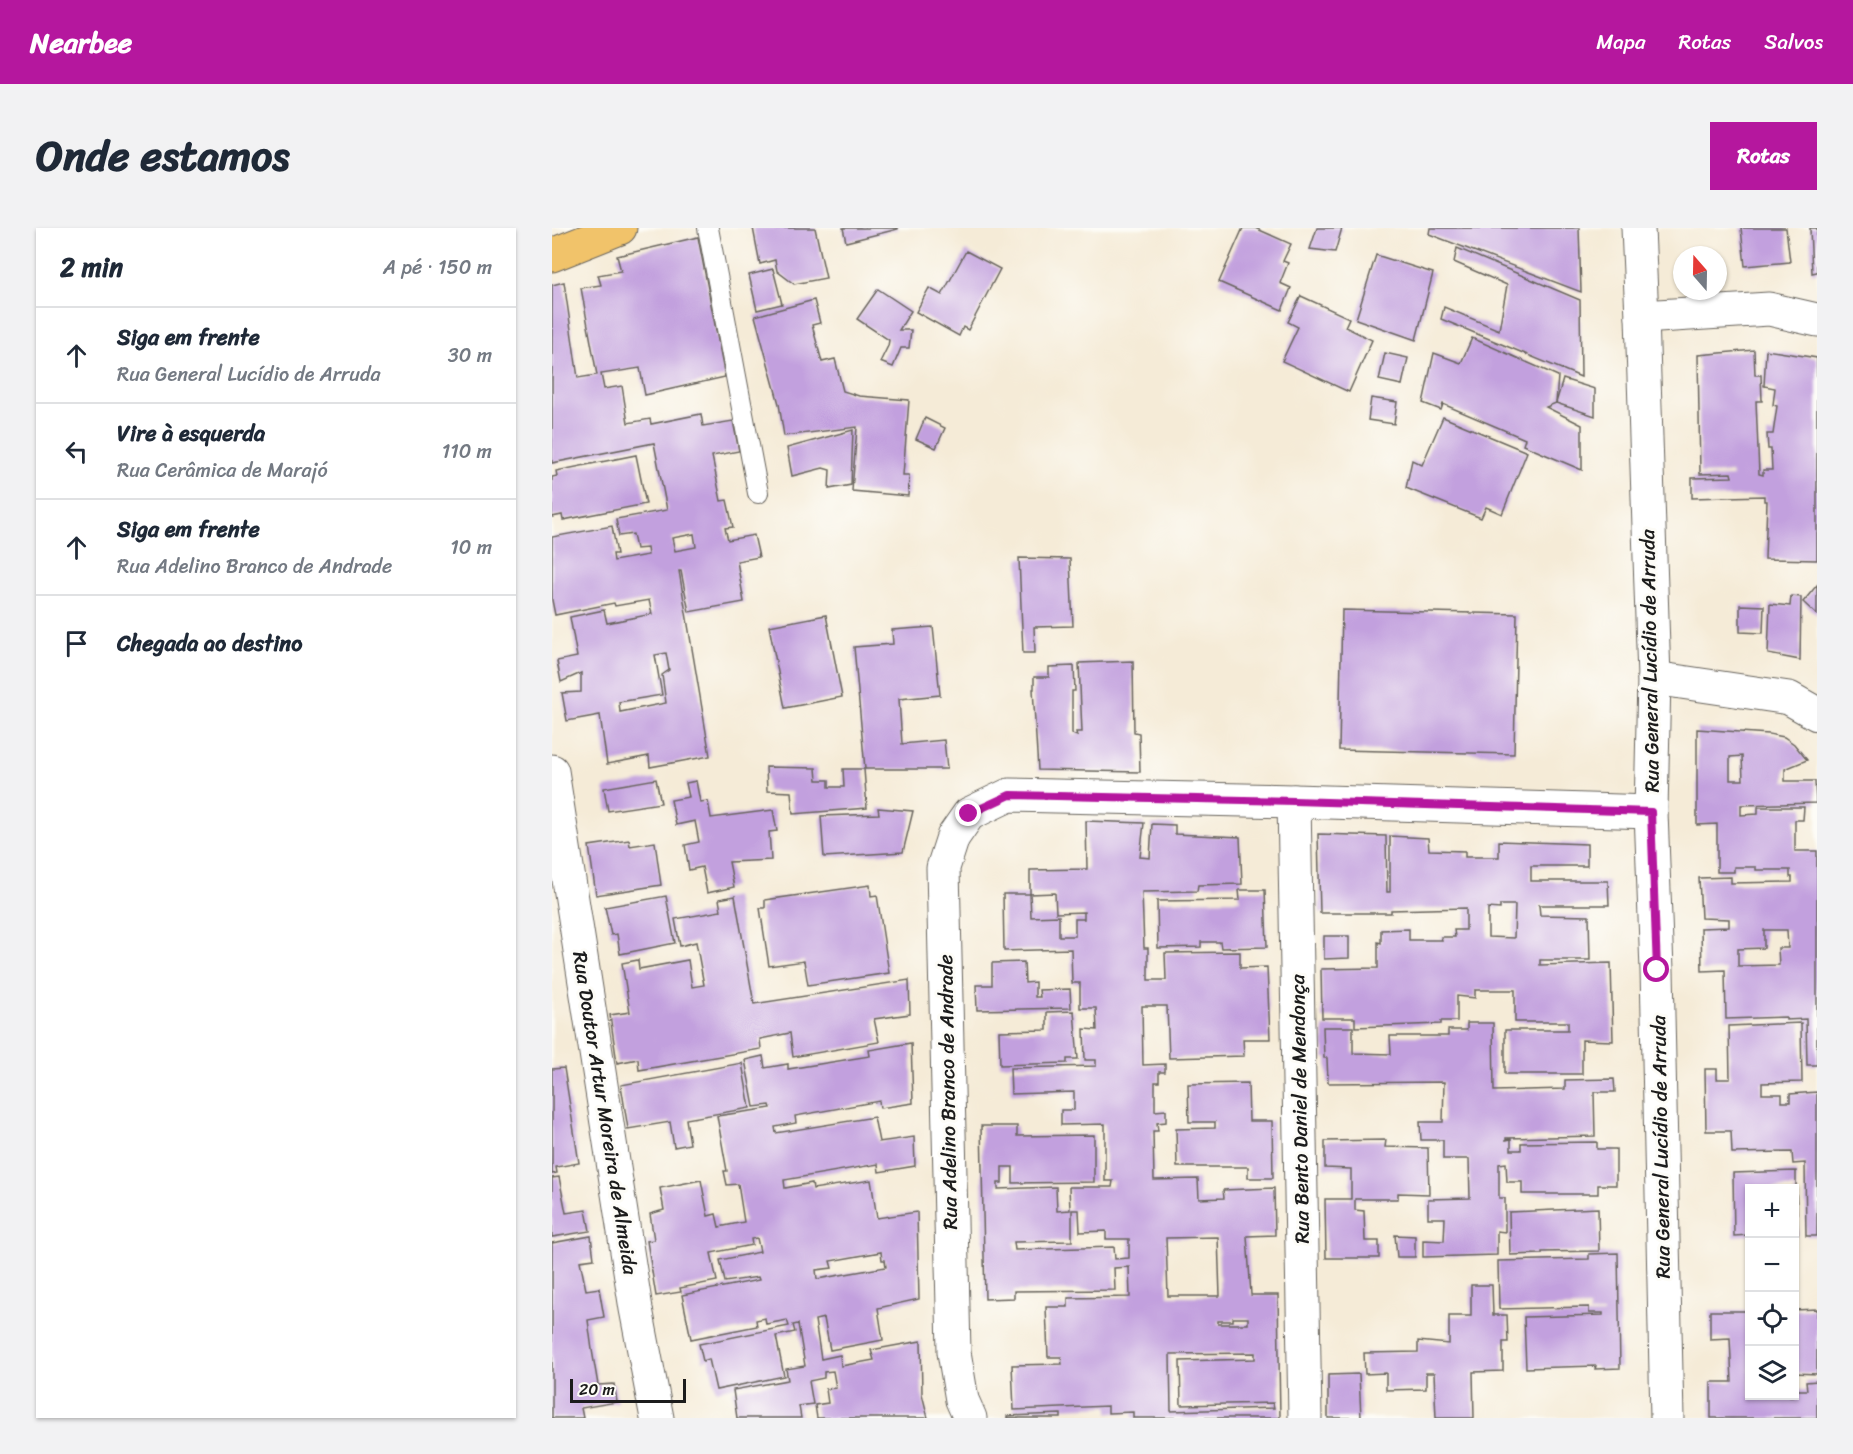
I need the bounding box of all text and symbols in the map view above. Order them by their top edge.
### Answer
text: Nearbee [30,18,132,67]
text: Mapa [1596,23,1645,61]
text: Rotas [1678,23,1731,61]
text: Salvos [1764,23,1823,61]
text: Onde estamos [36,119,290,193]
button: Rotas [1710,122,1817,190]
text: 2 min [60,244,123,290]
north arrow [1673,246,1727,300]
text: A pé · 150 m [383,250,492,285]
text: Siga em frente [117,318,260,357]
text: 30 m [448,338,492,373]
icon: ahead [60,339,93,372]
text: Rua General Lucídio de Arruda [117,357,380,392]
text: Vire à esquerda [117,414,265,453]
text: 110 m [442,434,492,469]
icon: left [60,435,93,468]
text: Rua Cerâmica de Marajó [117,453,328,488]
text: Siga em frente [117,510,260,549]
street label: Rua General Lucídio de Arruda [1630,528,1670,793]
text: 10 m [450,530,492,565]
icon: ahead [60,531,93,564]
text: Rua Adelino Branco de Andrade [117,549,392,584]
text: Chegada ao destino [117,624,302,663]
icon: arrive [60,627,93,660]
route end [955,800,981,826]
street label: Rua Doutor Artur Moreira de Almeida [562,949,648,1278]
street label: Rua Adelino Branco de Andrade [928,954,968,1230]
route start [1643,956,1669,982]
street label: Rua Bento Daniel de Mendonça [1280,973,1320,1244]
street label: Rua General Lucídio de Arruda [1641,1014,1681,1279]
map controls [1745,1184,1799,1400]
button: + [1745,1184,1799,1238]
button: − [1745,1238,1799,1292]
button: locate [1745,1292,1799,1346]
button: layers [1745,1346,1799,1400]
text: 20 m [579,1375,615,1404]
scale bar [570,1376,686,1404]

